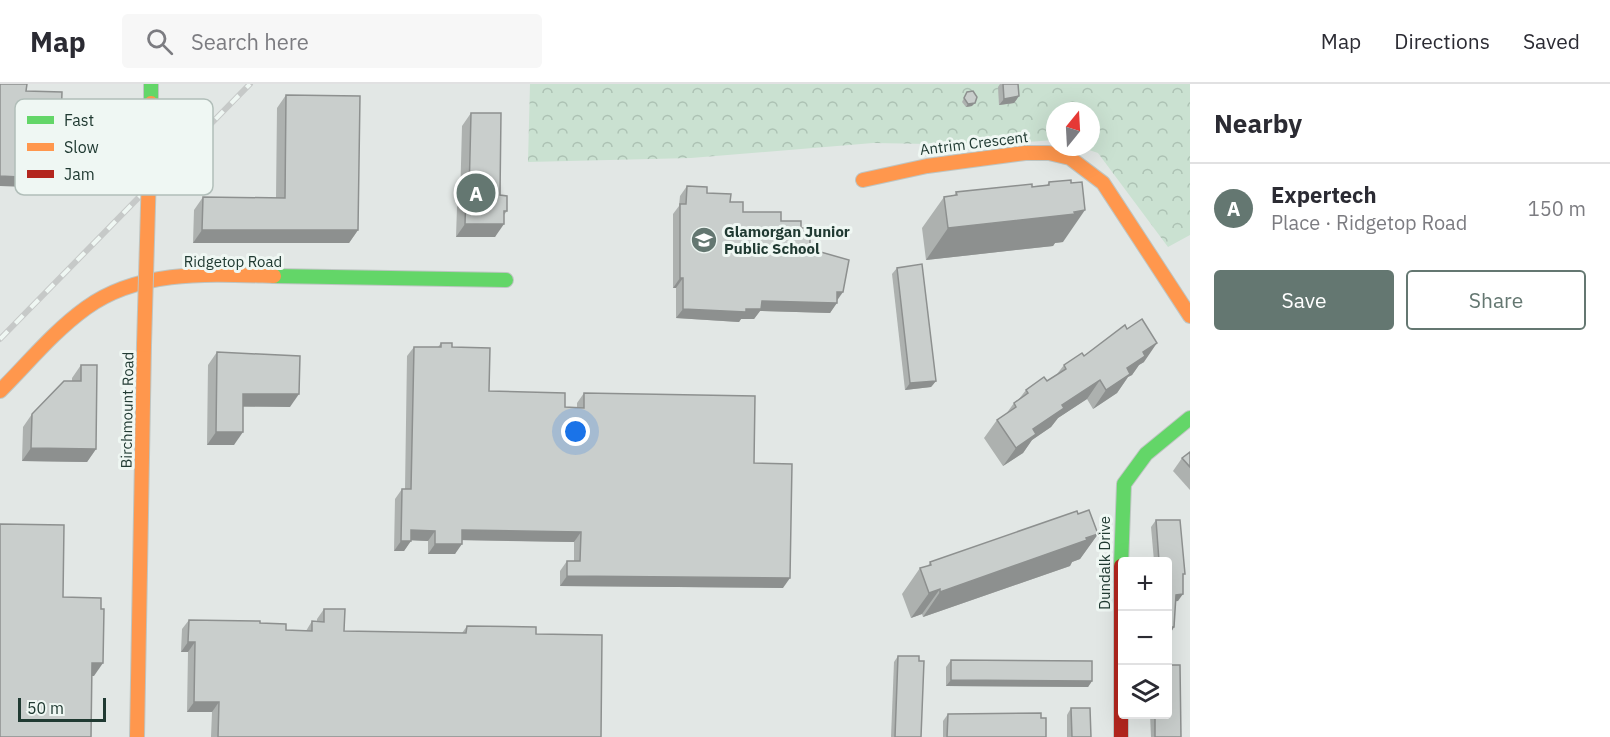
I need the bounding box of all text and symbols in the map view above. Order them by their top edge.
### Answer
search box [122,14,542,68]
text: Map [30,23,86,60]
icon: search [143,25,176,58]
text: Search here [191,27,309,56]
text: Map [1321,27,1361,55]
text: Directions [1394,27,1490,55]
text: Saved [1523,27,1580,55]
legend [15,99,213,195]
north arrow [1046,102,1100,156]
text: Nearby [1214,106,1302,140]
text: Fast [64,110,94,130]
street label: Antrim Crescent [919,127,1029,159]
text: Slow [64,137,99,157]
text: Jam [64,164,95,184]
pin: A [456,170,496,216]
text: Expertech [1271,180,1377,209]
text: A [1227,195,1240,222]
text: 150 m [1528,195,1586,222]
text: Place · Ridgetop Road [1271,209,1467,236]
place label: Glamorgan Junior Public School [724,222,850,258]
school or university icon: Glamorgan Junior Public School [689,225,719,255]
street label: Ridgetop Road [184,252,282,271]
button: Save [1214,270,1394,330]
button: Share [1406,270,1586,330]
street label: Birchmount Road [116,351,138,469]
your location [561,417,590,446]
street label: Dundalk Drive [1095,516,1114,610]
map controls [1118,557,1172,719]
button: + [1118,557,1172,611]
button: − [1118,611,1172,665]
button: layers [1118,665,1172,719]
scale bar [18,695,106,722]
text: 50 m [27,698,64,718]

